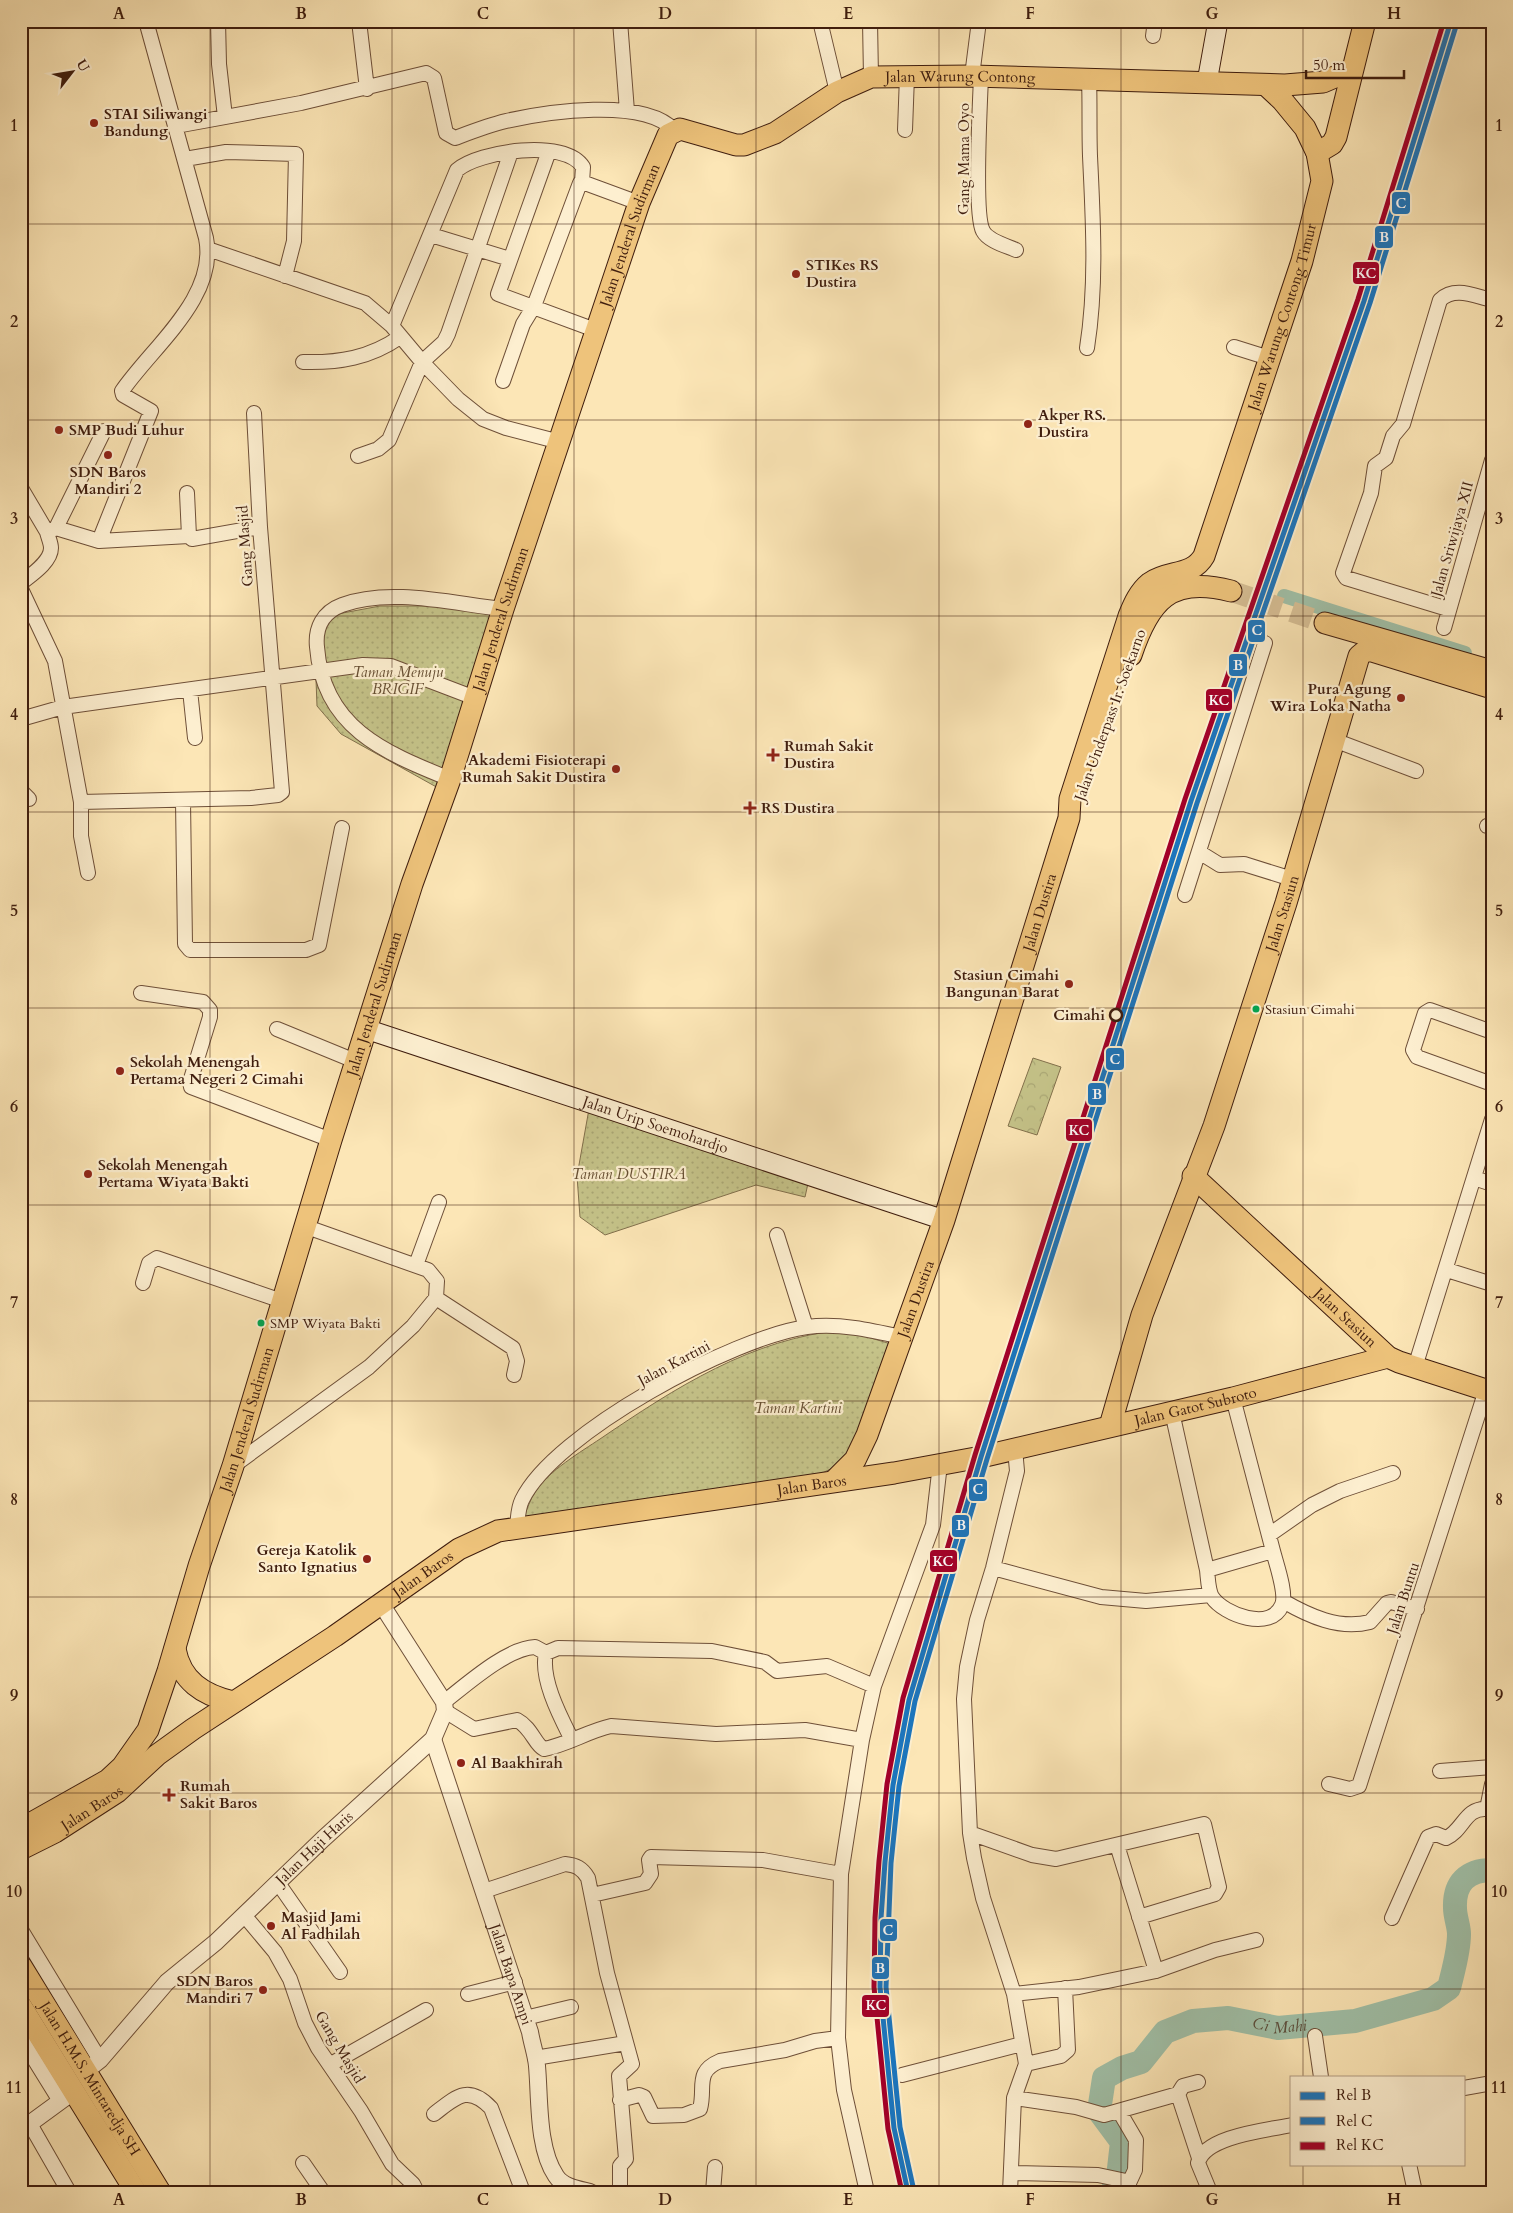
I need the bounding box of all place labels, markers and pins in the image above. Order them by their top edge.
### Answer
place label: STAI Siliwangi Bandung [104,104,208,141]
marker: STAI Siliwangi Bandung [88,117,100,129]
place label: STIKes RS Dustira [806,255,878,292]
marker: STIKes RS Dustira [790,268,802,280]
place label: Akper RS. Dustira [1038,405,1106,442]
marker: Akper RS. Dustira [1022,418,1034,430]
place label: SMP Budi Luhur [69,420,185,440]
marker: SMP Budi Luhur [53,424,65,436]
marker: SDN Baros Mandiri 2 [102,449,114,461]
place label: SDN Baros Mandiri 2 [70,462,146,499]
place label: Pura Agung Wira Loka Natha [1269,679,1392,716]
marker: Pura Agung Wira Loka Natha [1395,692,1407,704]
place label: Rumah Sakit Dustira [784,736,874,773]
marker: Rumah Sakit Dustira [766,748,780,762]
place label: Akademi Fisioterapi Rumah Sakit Dustira [462,750,607,787]
marker: Akademi Fisioterapi Rumah Sakit Dustira [610,763,622,775]
place label: RS Dustira [761,798,835,818]
marker: RS Dustira [743,801,757,815]
place label: Stasiun Cimahi Bangunan Barat [946,965,1060,1002]
marker: Stasiun Cimahi Bangunan Barat [1063,978,1075,990]
place label: Stasiun Cimahi [1265,1000,1355,1019]
marker: Stasiun Cimahi [1251,1004,1261,1014]
place label: Cimahi [1053,1005,1105,1025]
marker: Cimahi [1109,1008,1123,1022]
place label: Sekolah Menengah Pertama Negeri 2 Cimahi [130,1052,304,1089]
marker: Sekolah Menengah Pertama Negeri 2 Cimahi [114,1065,126,1077]
place label: Sekolah Menengah Pertama Wiyata Bakti [98,1155,249,1192]
marker: Sekolah Menengah Pertama Wiyata Bakti [82,1168,94,1180]
place label: SMP Wiyata Bakti [270,1314,381,1333]
marker: SMP Wiyata Bakti [256,1318,266,1328]
place label: Gereja Katolik Santo Ignatius [257,1540,358,1577]
marker: Gereja Katolik Santo Ignatius [361,1553,373,1565]
place label: Al Baakhirah [471,1753,563,1773]
marker: Al Baakhirah [455,1757,467,1769]
place label: Rumah Sakit Baros [180,1776,257,1813]
marker: Rumah Sakit Baros [162,1788,176,1802]
place label: Masjid Jami Al Fadhilah [281,1907,361,1944]
marker: Masjid Jami Al Fadhilah [265,1920,277,1932]
place label: SDN Baros Mandiri 7 [177,1971,253,2008]
marker: SDN Baros Mandiri 7 [257,1984,269,1996]

